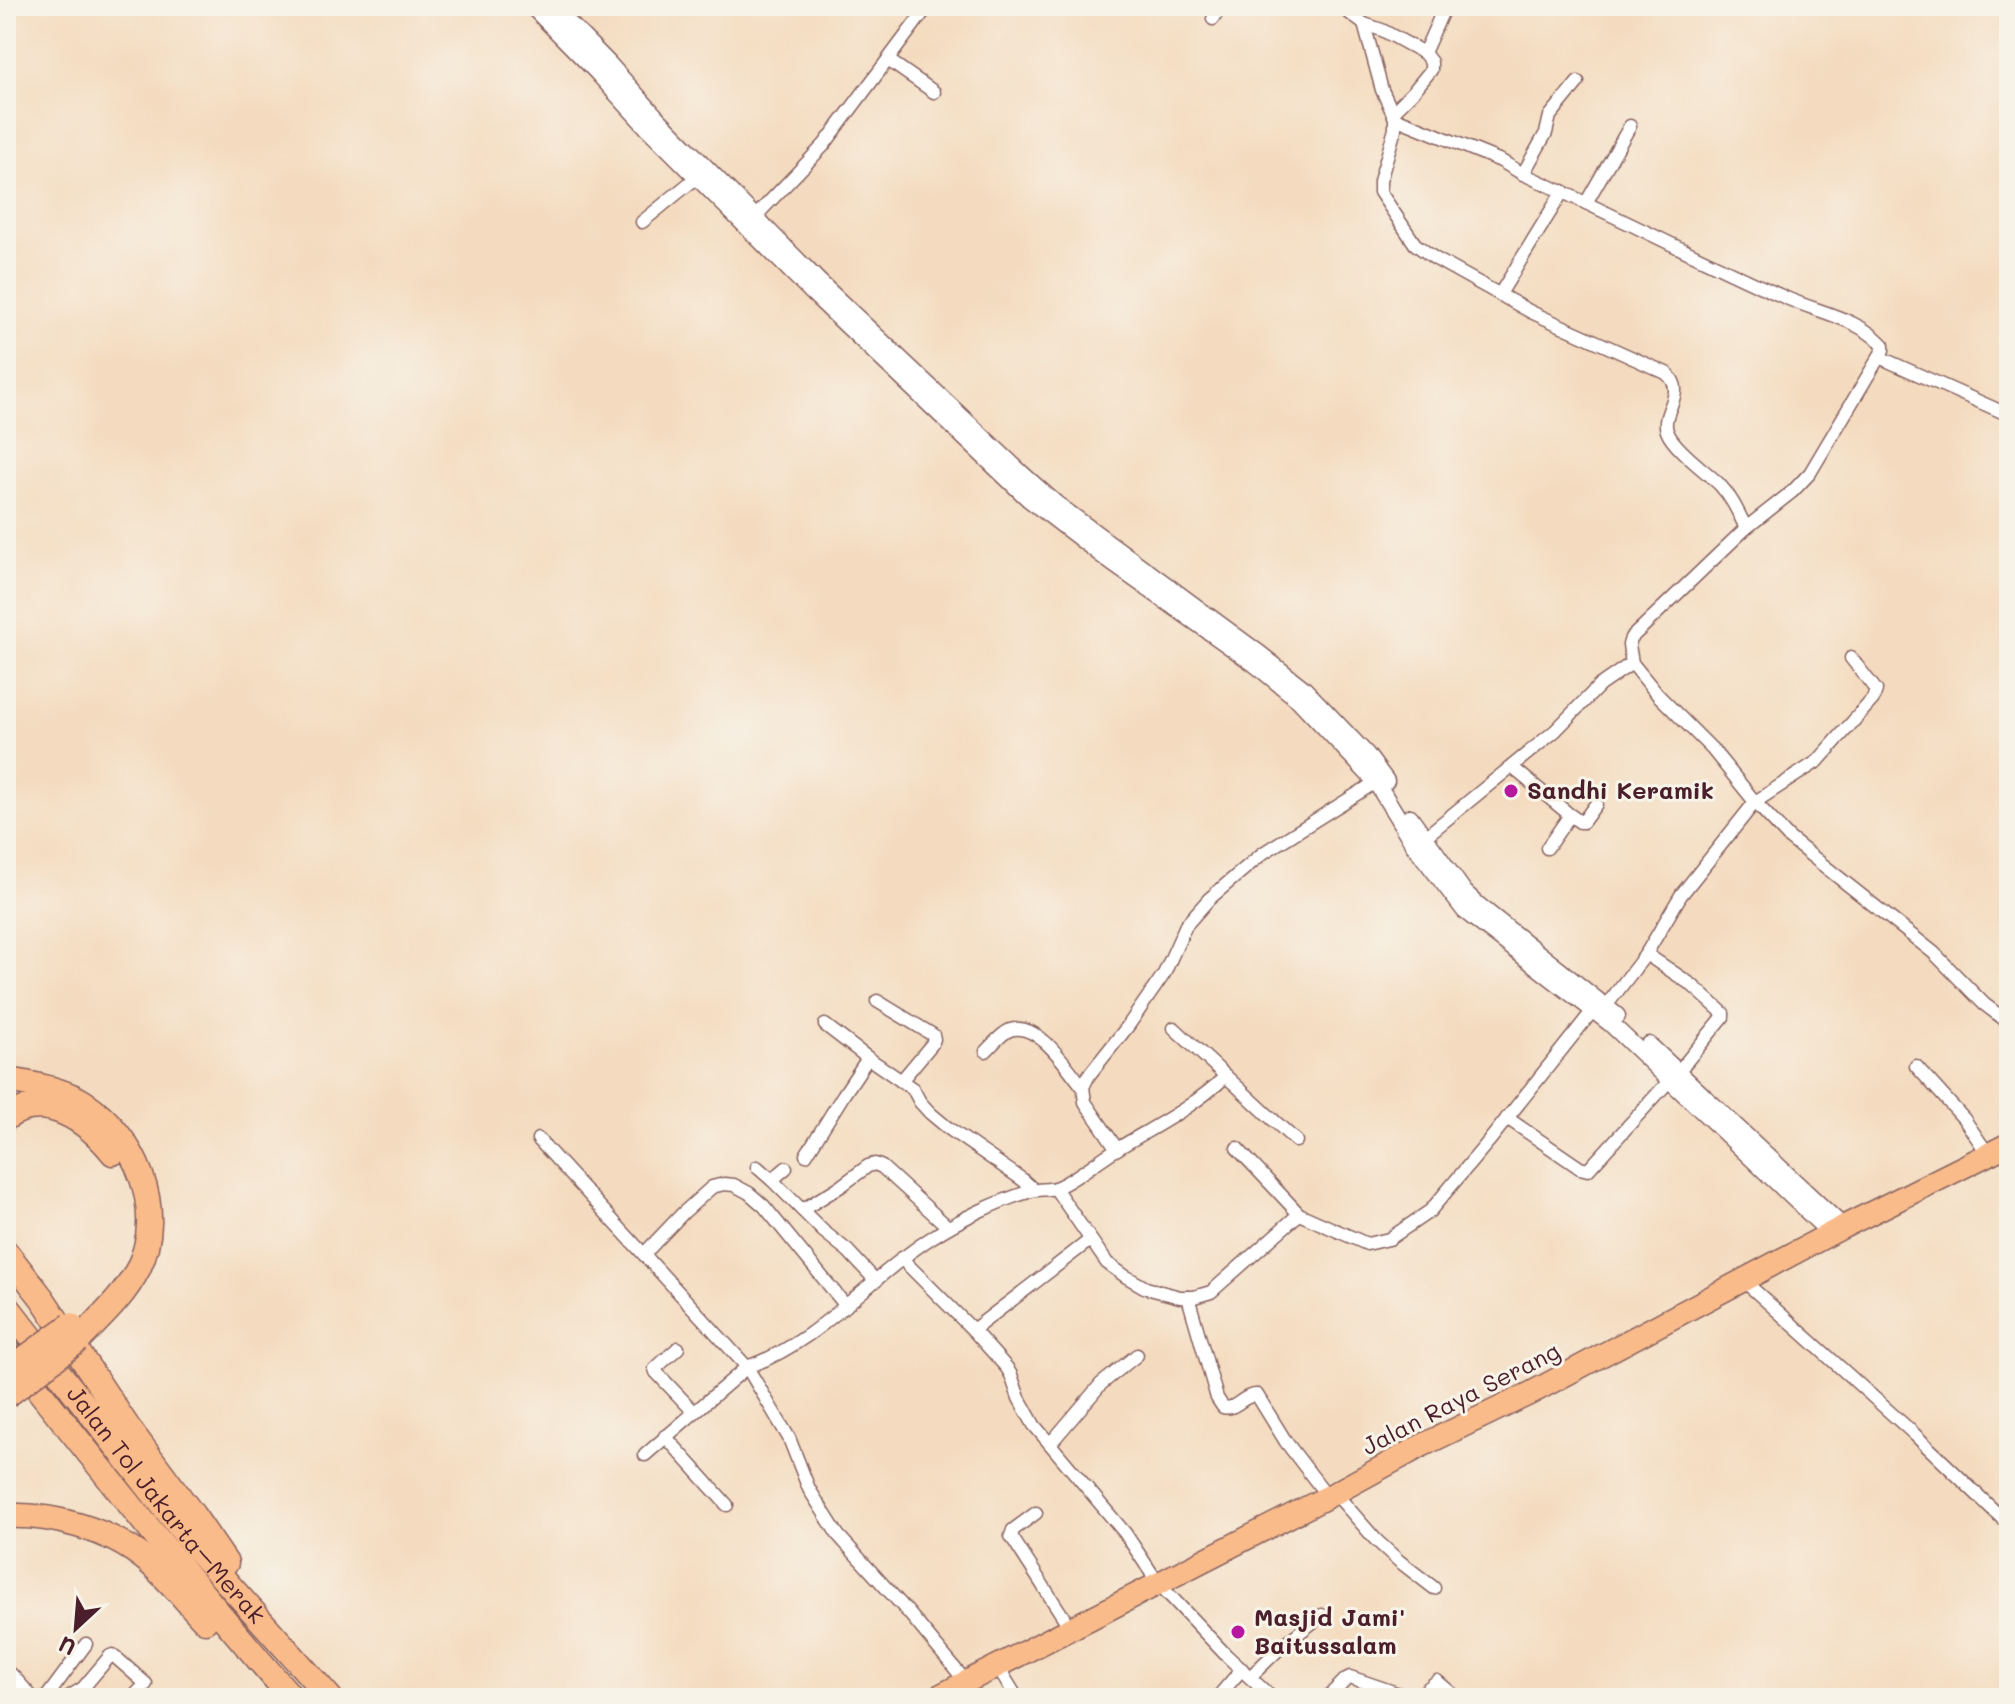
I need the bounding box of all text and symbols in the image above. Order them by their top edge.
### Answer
place label: Sandhi Keramik [1527,774,1714,805]
marker: Sandhi Keramik [1502,782,1520,800]
street label: Jalan Raya Serang [1356,1334,1565,1461]
street label: Jalan Tol Jakarta–Merak [61,1379,273,1629]
north arrow [36,1588,116,1668]
place label: Masjid Jami' Baitussalam [1254,1601,1405,1660]
marker: Masjid Jami' Baitussalam [1229,1623,1247,1641]
text: U [54,1630,80,1663]

